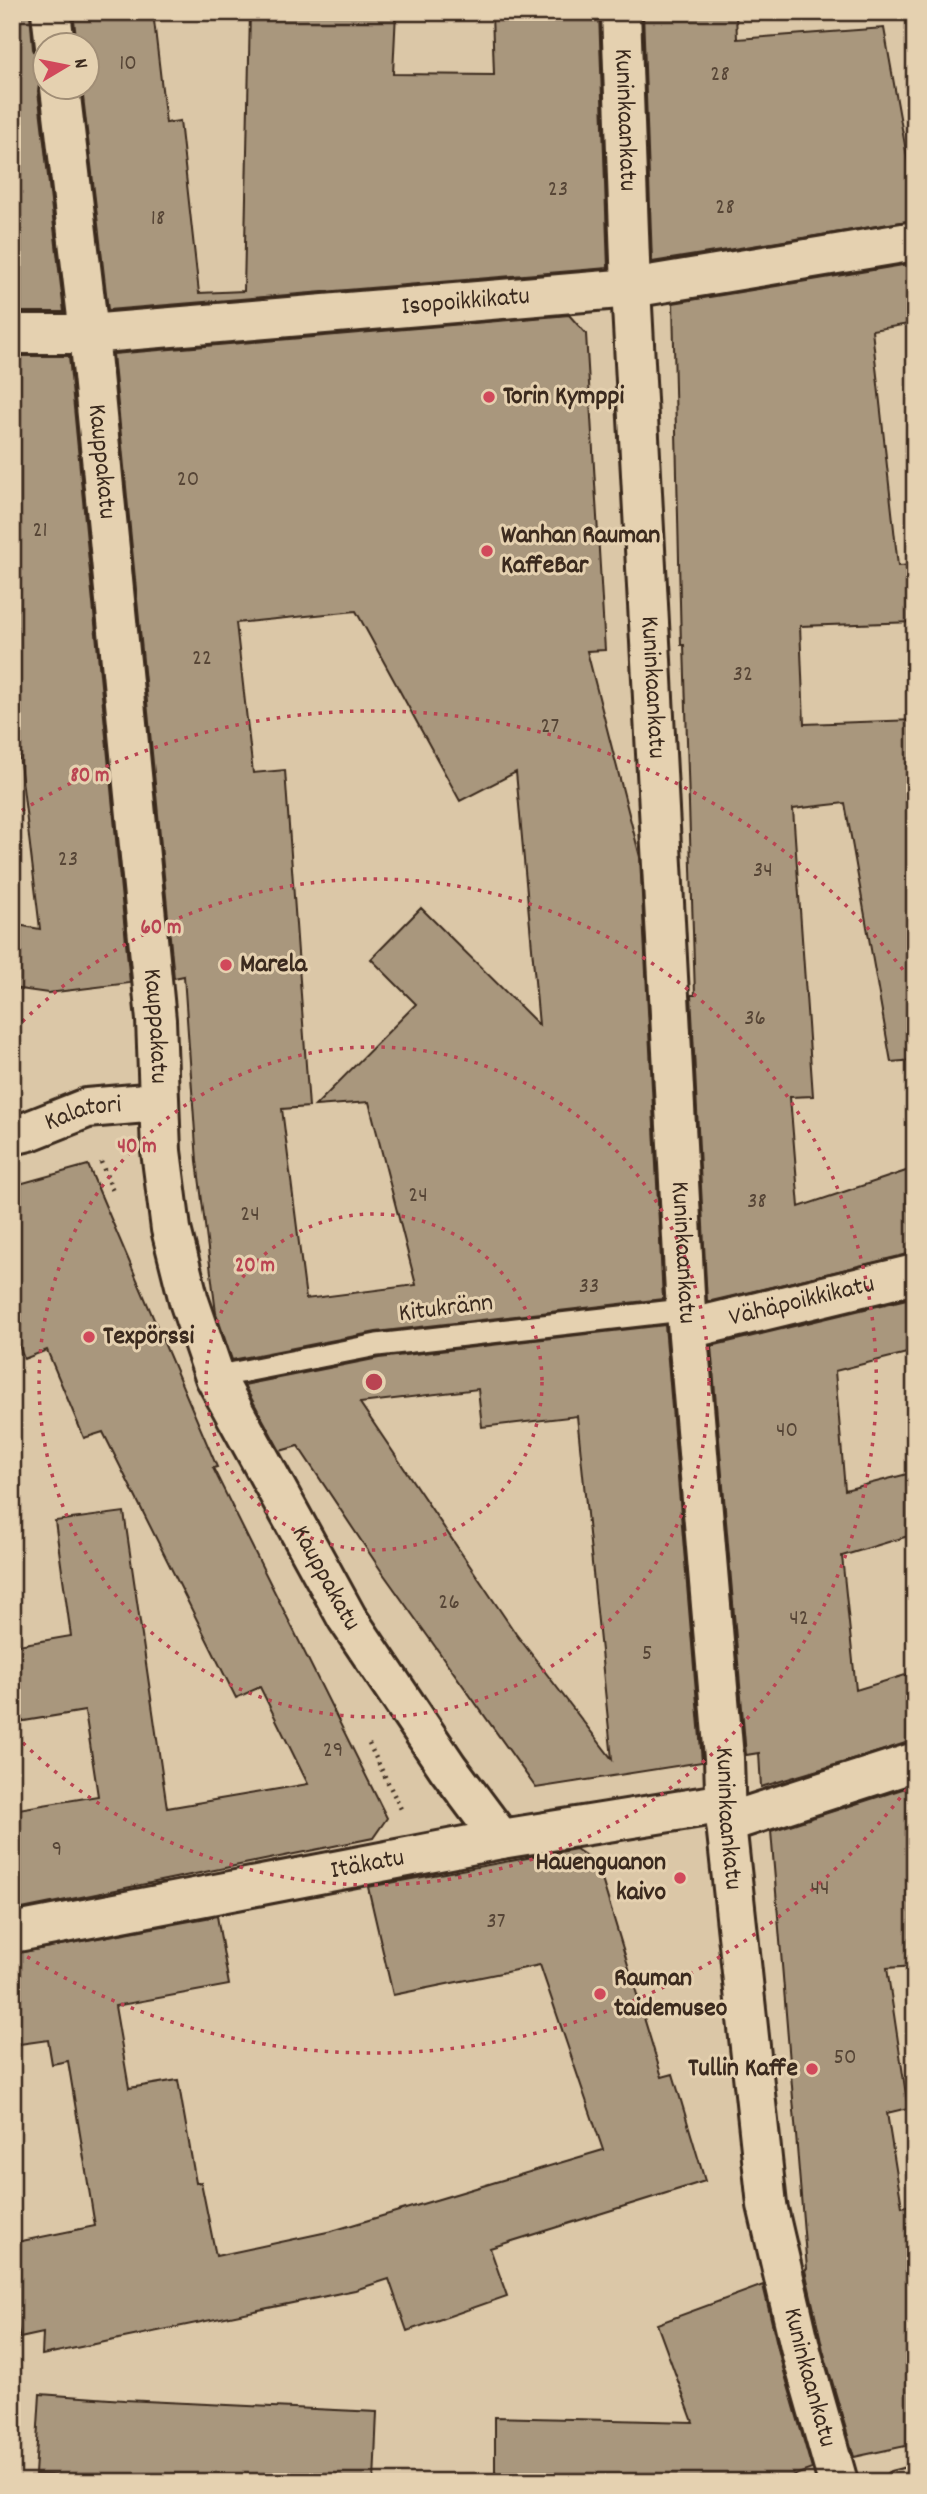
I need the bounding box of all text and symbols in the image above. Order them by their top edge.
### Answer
north arrow [32,32,102,102]
house number: 10 [119,48,137,81]
street label: Kuninkaankatu [604,48,646,192]
text: N [65,57,93,71]
house number: 28 [710,59,730,92]
house number: 23 [548,174,568,207]
house number: 28 [715,192,735,225]
house number: 18 [151,203,165,236]
street label: Isopoikkikatu [400,278,531,326]
place label: Torin Kymppi [503,379,624,416]
marker: Torin Kymppi [481,389,497,405]
street label: Kauppakatu [77,402,125,521]
house number: 20 [177,464,199,497]
house number: 21 [32,515,48,548]
place label: Wanhan Rauman KaffeBar [501,518,660,585]
marker: Wanhan Rauman KaffeBar [479,543,495,559]
street label: Kuninkaankatu [630,615,675,760]
house number: 22 [192,643,212,676]
house number: 32 [733,659,753,692]
house number: 27 [541,711,559,744]
text: 80 m [70,762,110,792]
house number: 23 [58,844,78,877]
house number: 34 [753,855,773,888]
text: 60 m [141,914,181,944]
place label: Marela [240,947,308,984]
marker: Marela [218,957,234,973]
street label: Kauppakatu [133,967,177,1084]
house number: 36 [744,1003,766,1036]
street label: Kalatori [39,1087,123,1141]
text: 40 m [117,1133,157,1163]
house number: 24 [408,1180,428,1213]
street label: Kuninkaankatu [660,1180,705,1325]
house number: 38 [747,1186,767,1219]
house number: 24 [240,1199,260,1232]
text: 20 m [235,1252,275,1282]
street label: Vähäpoikkikatu [725,1266,878,1337]
house number: 33 [579,1271,599,1304]
street label: Kitukränn [397,1285,495,1333]
place label: Texpörssi [103,1319,195,1356]
marker: Texpörssi [81,1329,97,1345]
centre of rings [362,1370,386,1394]
house number: 40 [776,1415,798,1448]
street label: Kauppakatu [281,1519,369,1639]
house number: 26 [438,1587,460,1620]
house number: 42 [789,1603,809,1636]
house number: 5 [642,1638,652,1671]
house number: 29 [323,1735,343,1768]
street label: Kuninkaankatu [705,1746,752,1892]
house number: 9 [52,1834,62,1867]
street label: Itäkatu [327,1839,407,1890]
place label: Hauenguanon kaivo [535,1845,666,1912]
marker: Hauenguanon kaivo [672,1870,688,1886]
house number: 44 [810,1873,830,1906]
house number: 37 [486,1906,506,1939]
place label: Rauman taidemuseo [614,1961,728,2028]
marker: Rauman taidemuseo [592,1986,608,2002]
house number: 50 [833,2042,857,2075]
place label: Tullin Kaffe [688,2051,798,2088]
marker: Tullin Kaffe [804,2061,820,2077]
street label: Kuninkaankatu [773,2304,846,2451]

